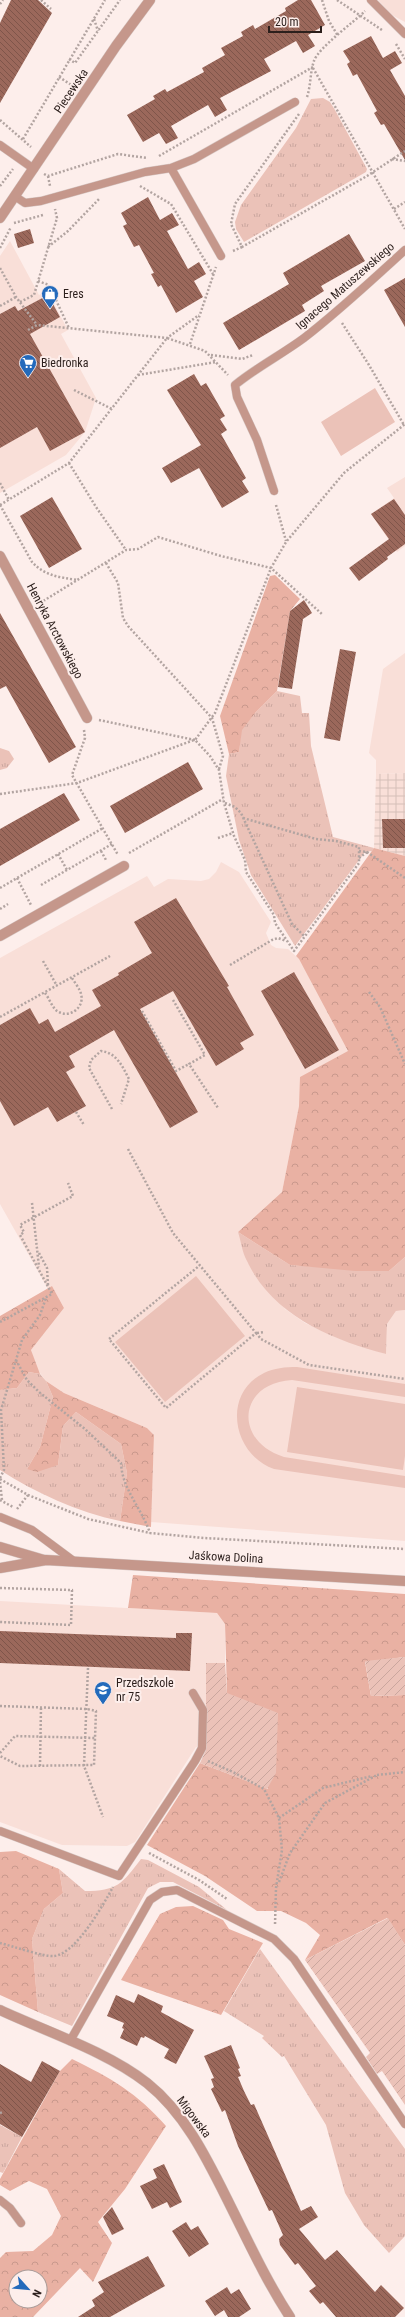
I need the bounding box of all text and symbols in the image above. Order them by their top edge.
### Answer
scale bar [269,8,321,34]
text: 20 m [275,15,299,29]
street label: Piecewska [51,66,91,116]
street label: Ignacego Matuszewskiego [293,239,397,333]
shop icon: Eres [40,284,60,309]
place label: Eres [63,287,84,301]
supermarket icon: Biedronka [18,353,38,378]
place label: Biedronka [41,356,89,370]
street label: Henryka Arctowskiego [24,581,86,681]
street label: Jaśkowa Dolina [188,1548,264,1566]
place label: Przedszkole nr 75 [116,1676,174,1704]
school or university icon: Przedszkole nr 75 [93,1680,113,1705]
street label: Migowska [174,2094,214,2141]
north arrow [8,2269,48,2309]
text: N [29,2287,44,2299]

